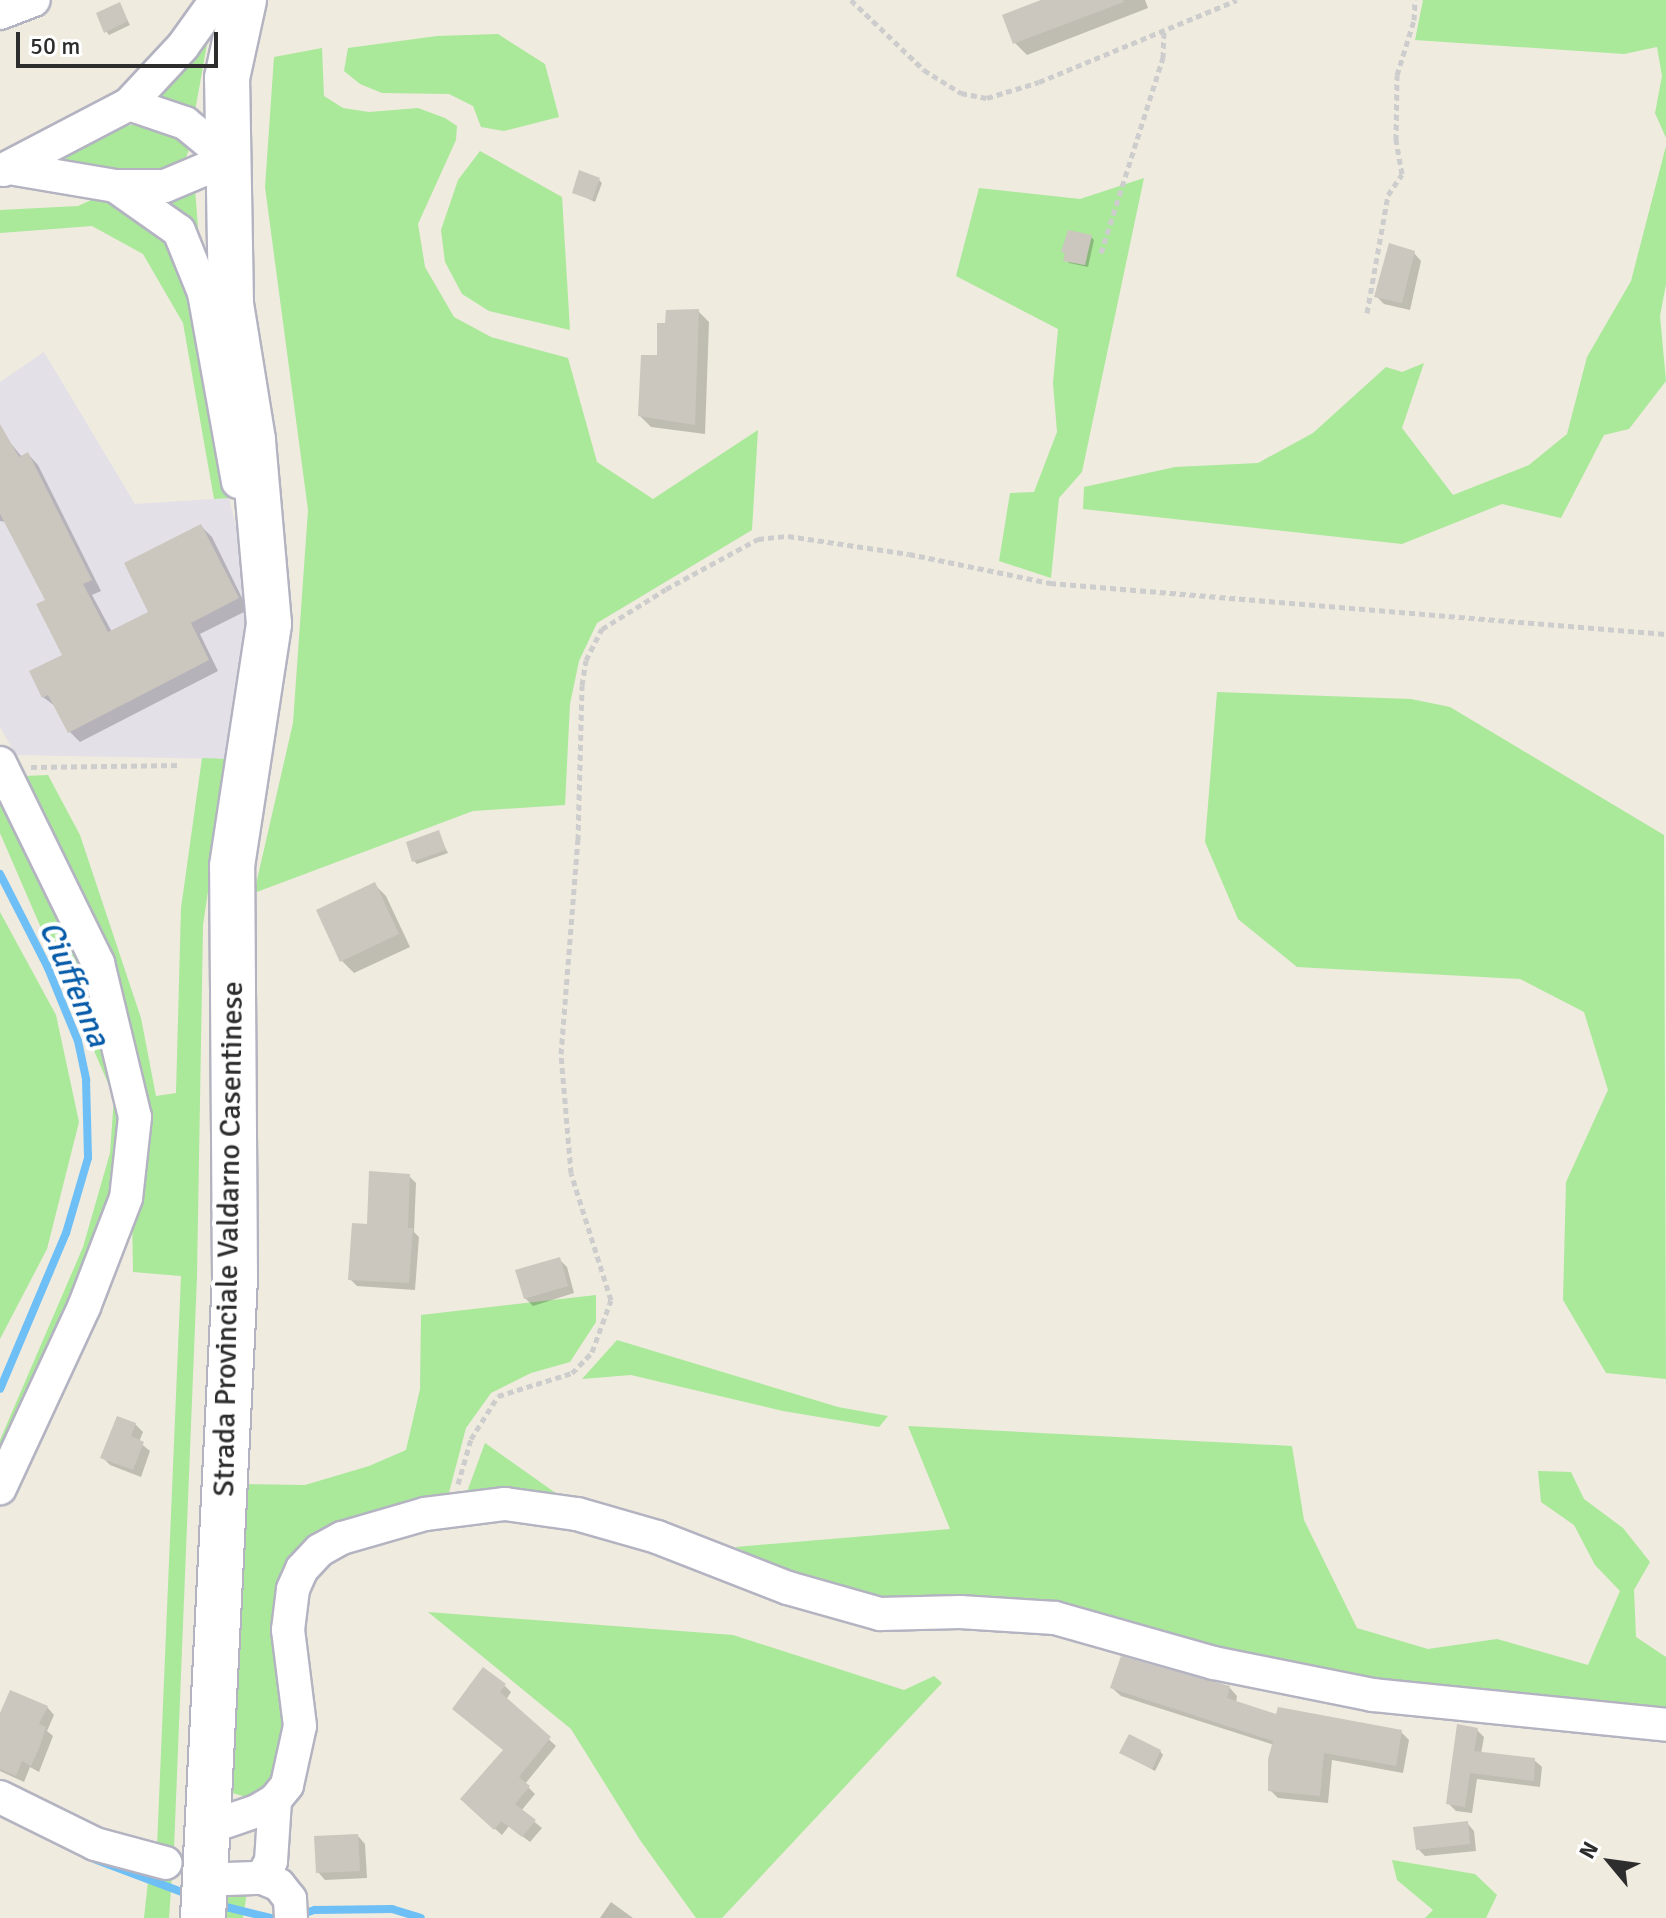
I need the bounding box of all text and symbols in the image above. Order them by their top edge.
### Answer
scale bar [20,16,222,66]
text: 50 m [30,31,80,61]
water label: Ciuffenna [30,915,118,1053]
street label: Strada Provinciale Valdarno Casentinese [207,981,251,1497]
north arrow [1570,1822,1650,1902]
text: N [1573,1837,1604,1863]

